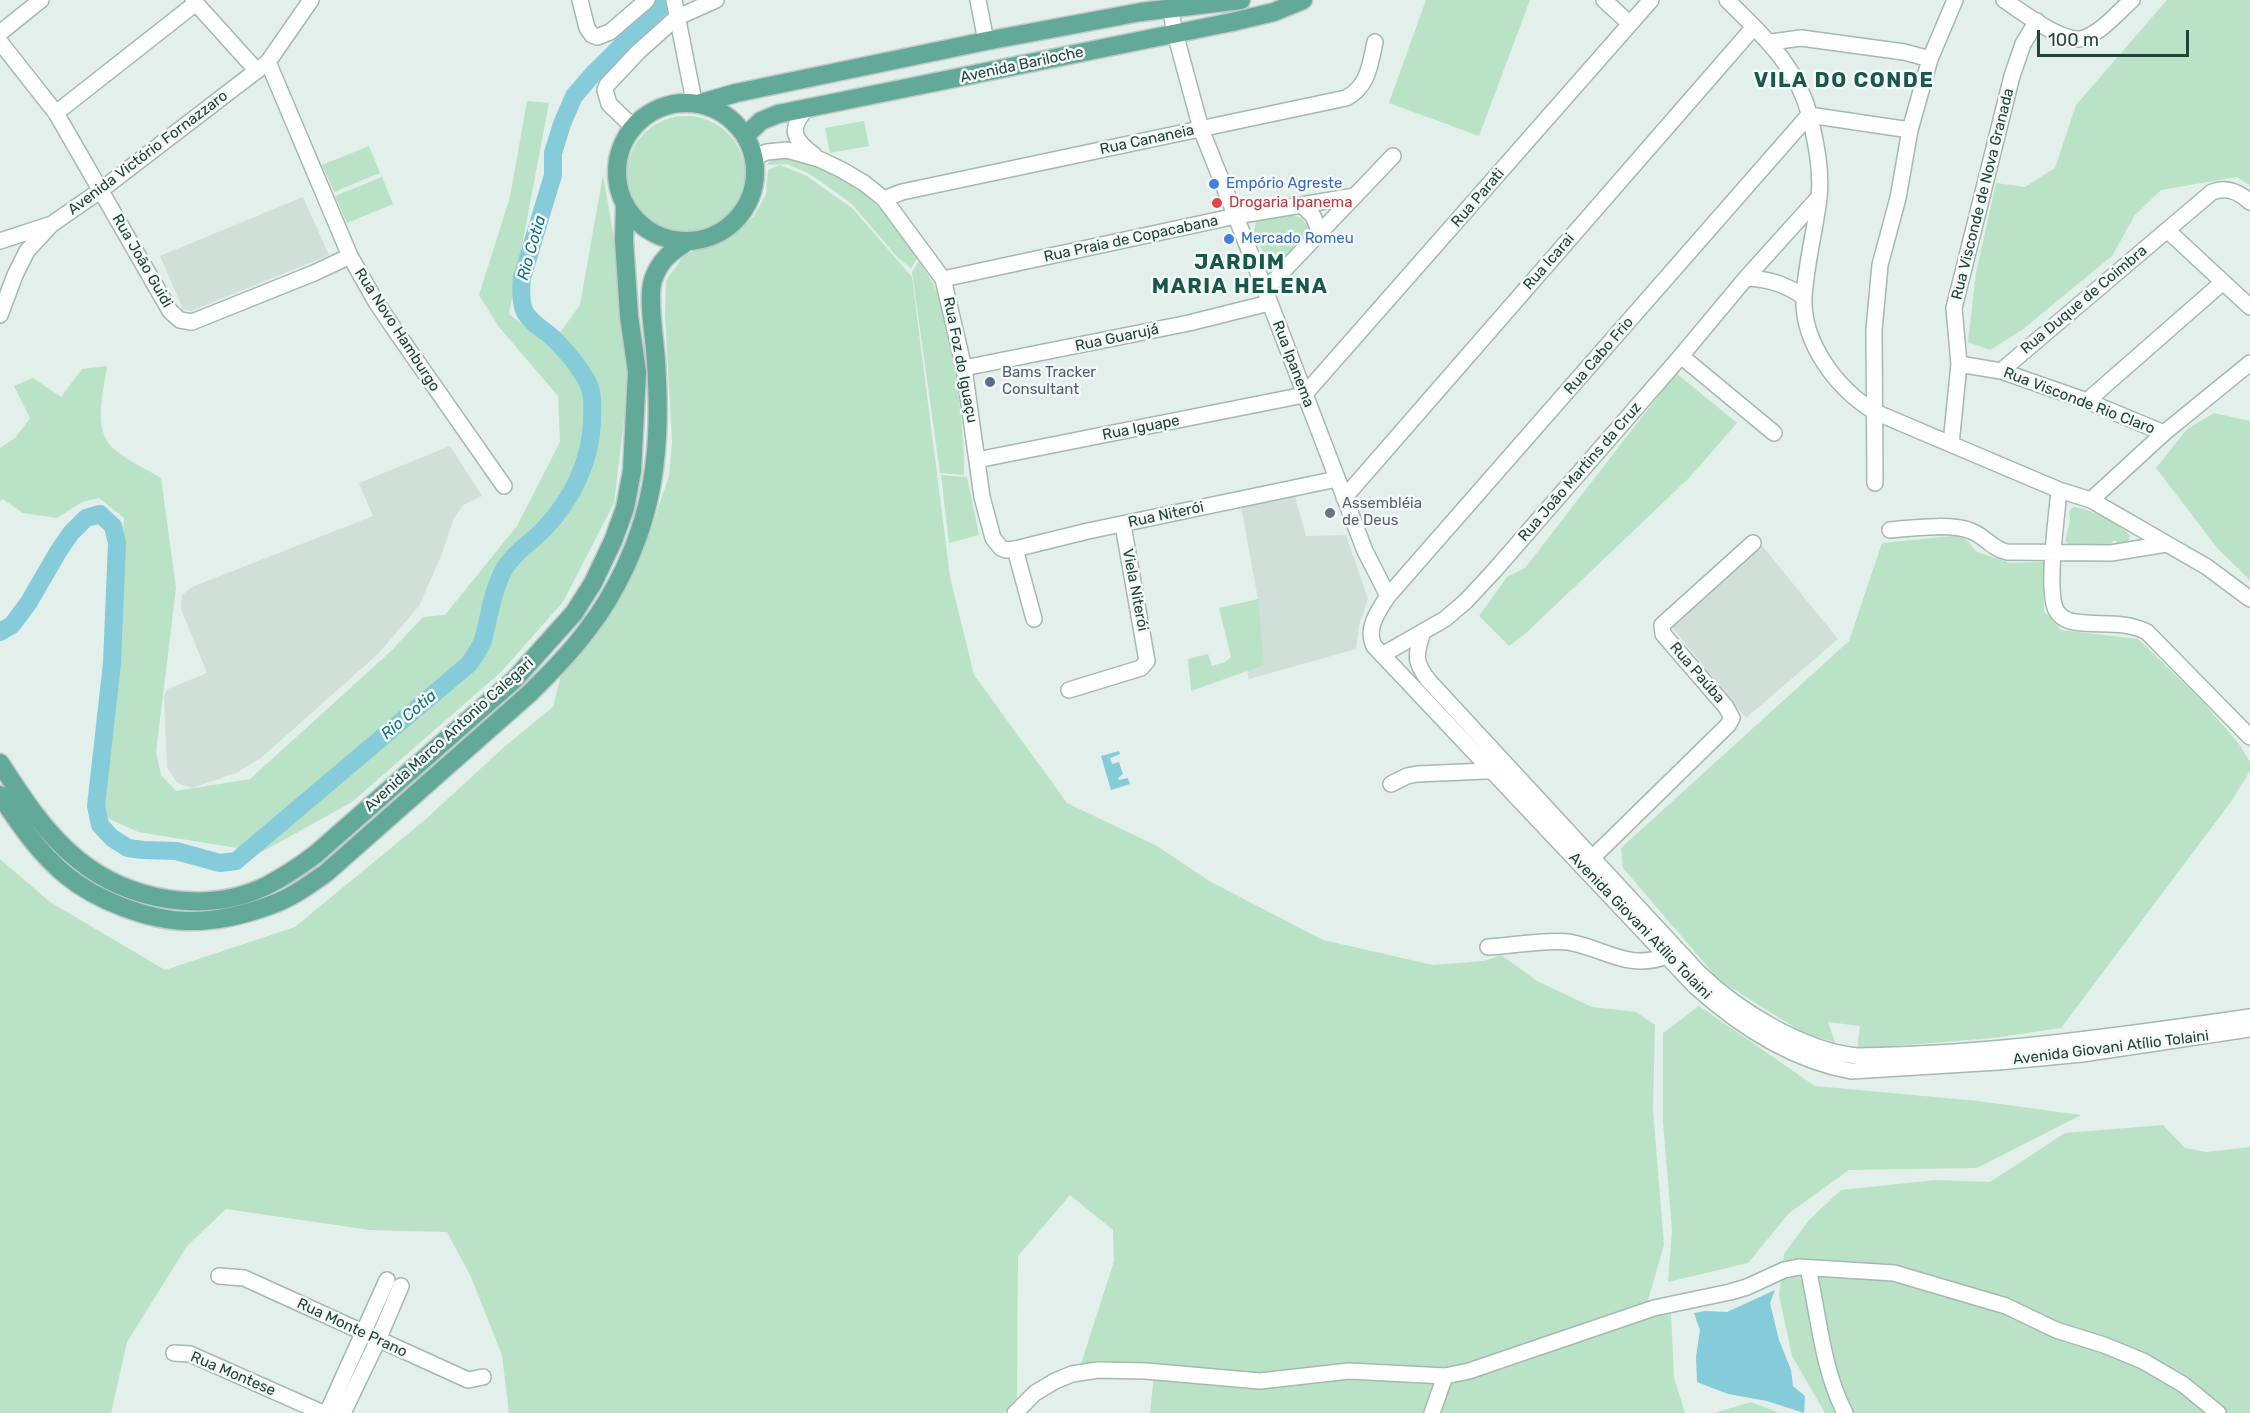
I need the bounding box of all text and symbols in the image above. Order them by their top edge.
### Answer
scale bar [2040,18,2192,56]
text: 100 m [2048,29,2099,51]
street label: Avenida Bariloche [959,43,1085,87]
district label: VILA DO CONDE [1754,68,1934,94]
street label: Rua Visconde de Nova Granada [1948,86,2018,302]
street label: Avenida Victório Fornazzaro [65,87,231,219]
street label: Rua Cananeia [1098,121,1196,159]
street label: Rua Parati [1448,165,1508,231]
place label: Empório Agreste [1226,175,1342,193]
marker: Empório Agreste [1207,177,1221,191]
place label: Drogaria Ipanema [1229,194,1352,212]
marker: Drogaria Ipanema [1210,196,1224,210]
street label: Rua João Guidi [108,211,176,311]
street label: Rua Praia de Copacabana [1042,212,1220,266]
water label: Rio Cotia [514,213,550,283]
place label: Mercado Romeu [1241,230,1354,248]
street label: Rua Icarai [1520,230,1578,294]
marker: Mercado Romeu [1222,232,1236,246]
street label: Rua Duque de Coimbra [2017,242,2151,358]
district label: JARDIM MARIA HELENA [1152,250,1328,300]
street label: Rua Novo Hamburgo [350,265,444,395]
street label: Rua Foz do Iguaçu [939,295,981,425]
street label: Rua Cabo Frio [1560,314,1638,398]
street label: Rua Ipanema [1268,318,1318,410]
street label: Rua Guarujá [1073,320,1161,356]
place label: Bams Tracker Consultant [1002,364,1096,399]
street label: Rua Visconde Rio Claro [2001,364,2157,438]
marker: Bams Tracker Consultant [983,375,997,389]
street label: Rua João Martins da Cruz [1515,399,1645,545]
street label: Rua Iguape [1101,412,1181,444]
place label: Assembléia de Deus [1342,495,1422,530]
street label: Rua Niterói [1127,498,1205,532]
marker: Assembléia de Deus [1323,506,1337,520]
street label: Viela Niterói [1118,547,1152,633]
street label: Rua Paúba [1666,639,1728,707]
street label: Avenida Marco Antonio Calegari [361,654,537,816]
water label: Rio Cotia [377,686,441,744]
street label: Avenida Giovani Atílio Tolaini [1565,849,1715,1003]
street label: Avenida Giovani Atílio Tolaini [2012,1027,2210,1069]
street label: Rua Monte Prano [294,1295,410,1361]
street label: Rua Montese [188,1348,278,1400]

